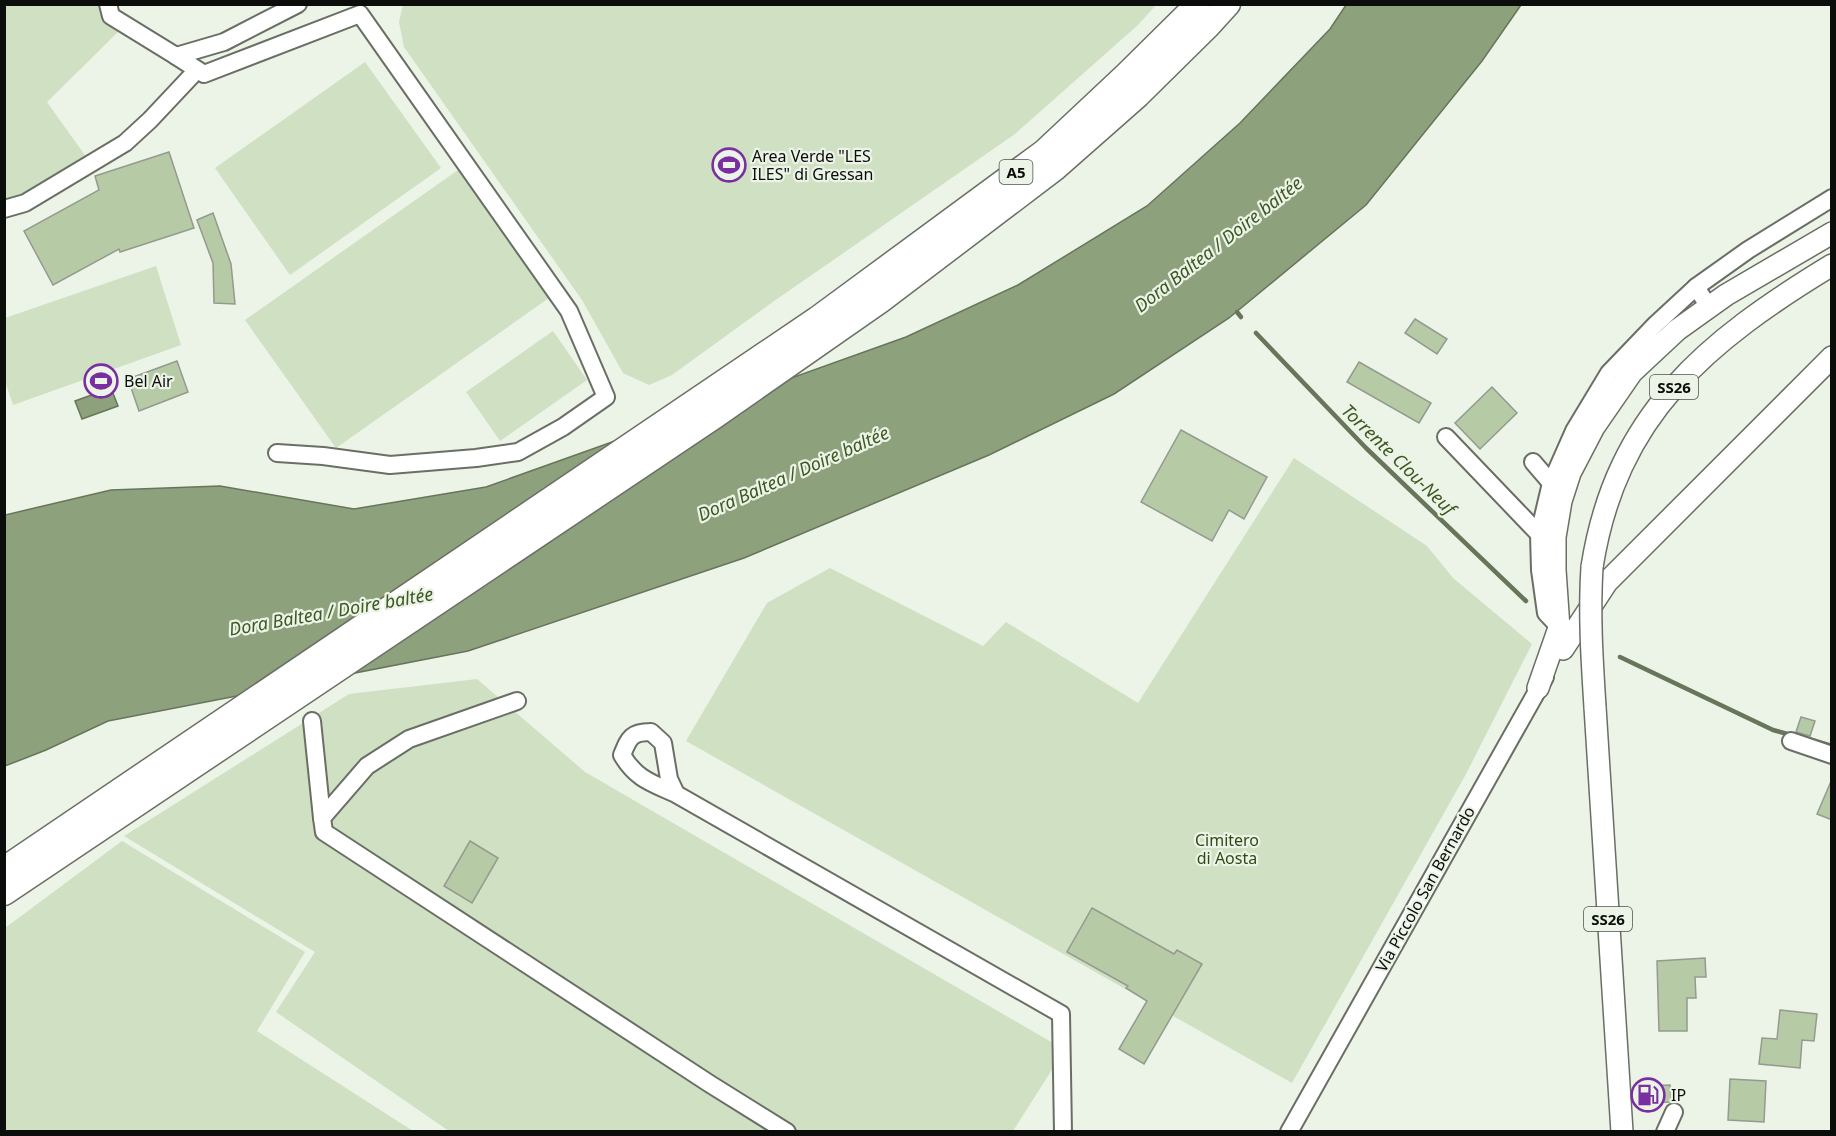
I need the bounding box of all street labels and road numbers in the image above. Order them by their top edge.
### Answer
road number: A5 [1000,160,1032,184]
road number: SS26 [1650,375,1698,399]
street label: Via Piccolo San Bernardo [1370,802,1480,976]
road number: SS26 [1584,907,1632,931]

